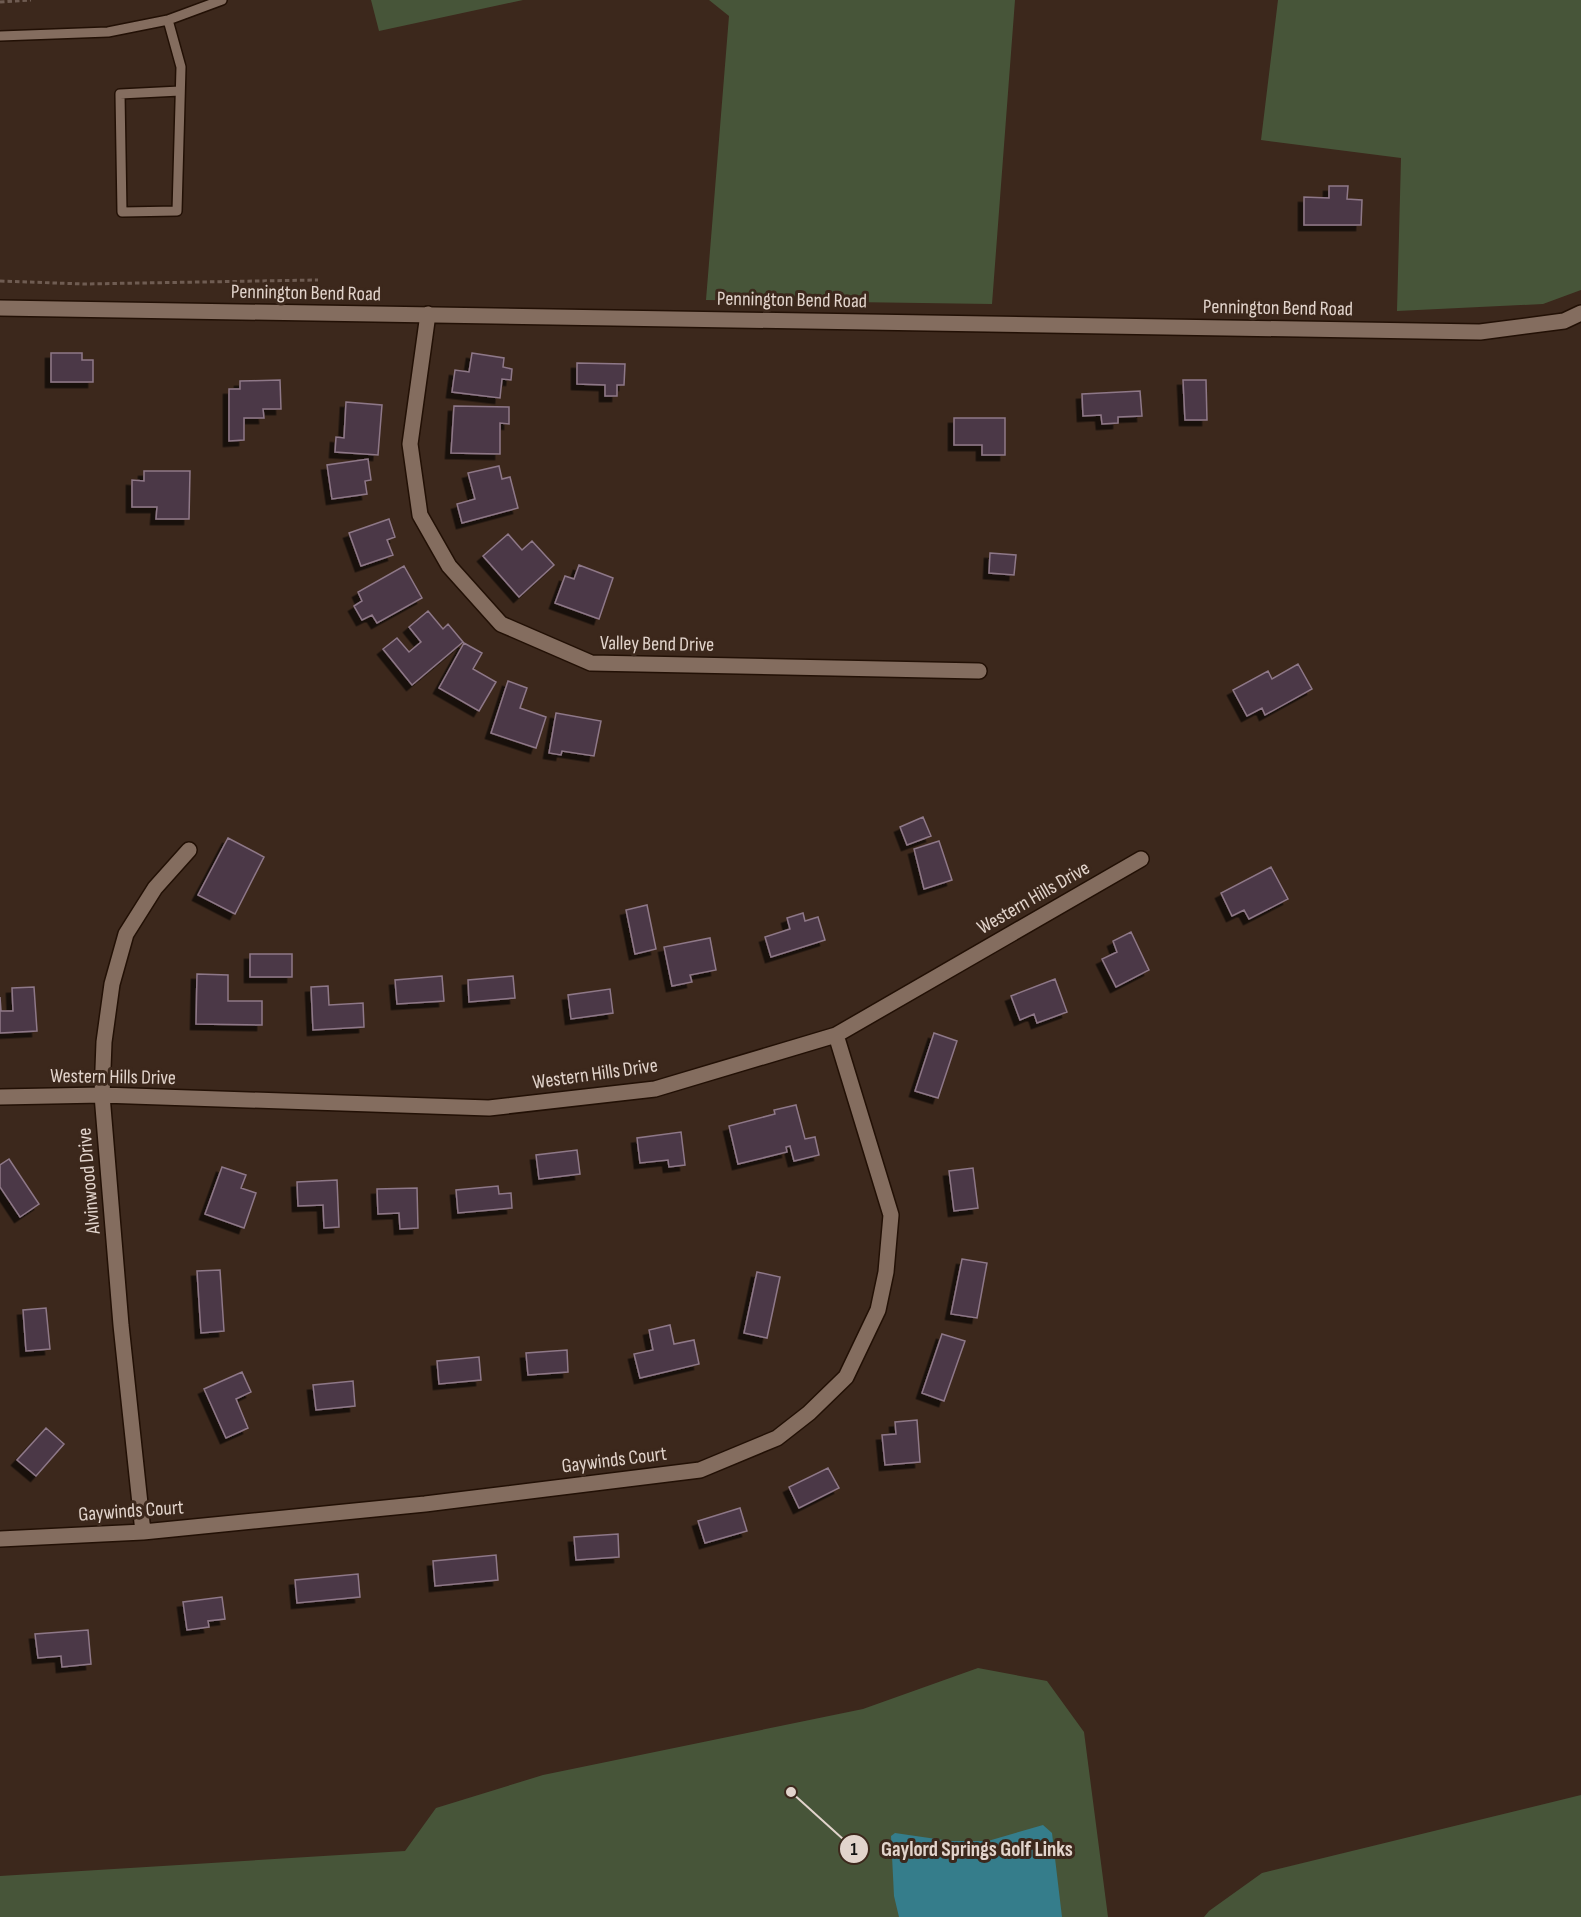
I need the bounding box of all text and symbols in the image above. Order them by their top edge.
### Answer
street label: Pennington Bend Road [231,280,381,306]
street label: Pennington Bend Road [717,287,867,313]
street label: Pennington Bend Road [1203,295,1353,321]
street label: Valley Bend Drive [600,631,714,657]
street label: Western Hills Drive [973,856,1094,940]
street label: Western Hills Drive [531,1053,659,1095]
street label: Western Hills Drive [50,1064,176,1090]
street label: Alvinwood Drive [72,1127,106,1236]
street label: Gaywinds Court [560,1442,668,1478]
street label: Gaywinds Court [78,1495,185,1527]
callout: Gaylord Springs Golf Links [839,1829,1085,1868]
text: Gaylord Springs Golf Links [881,1837,1073,1862]
text: 1 [850,1839,858,1860]

